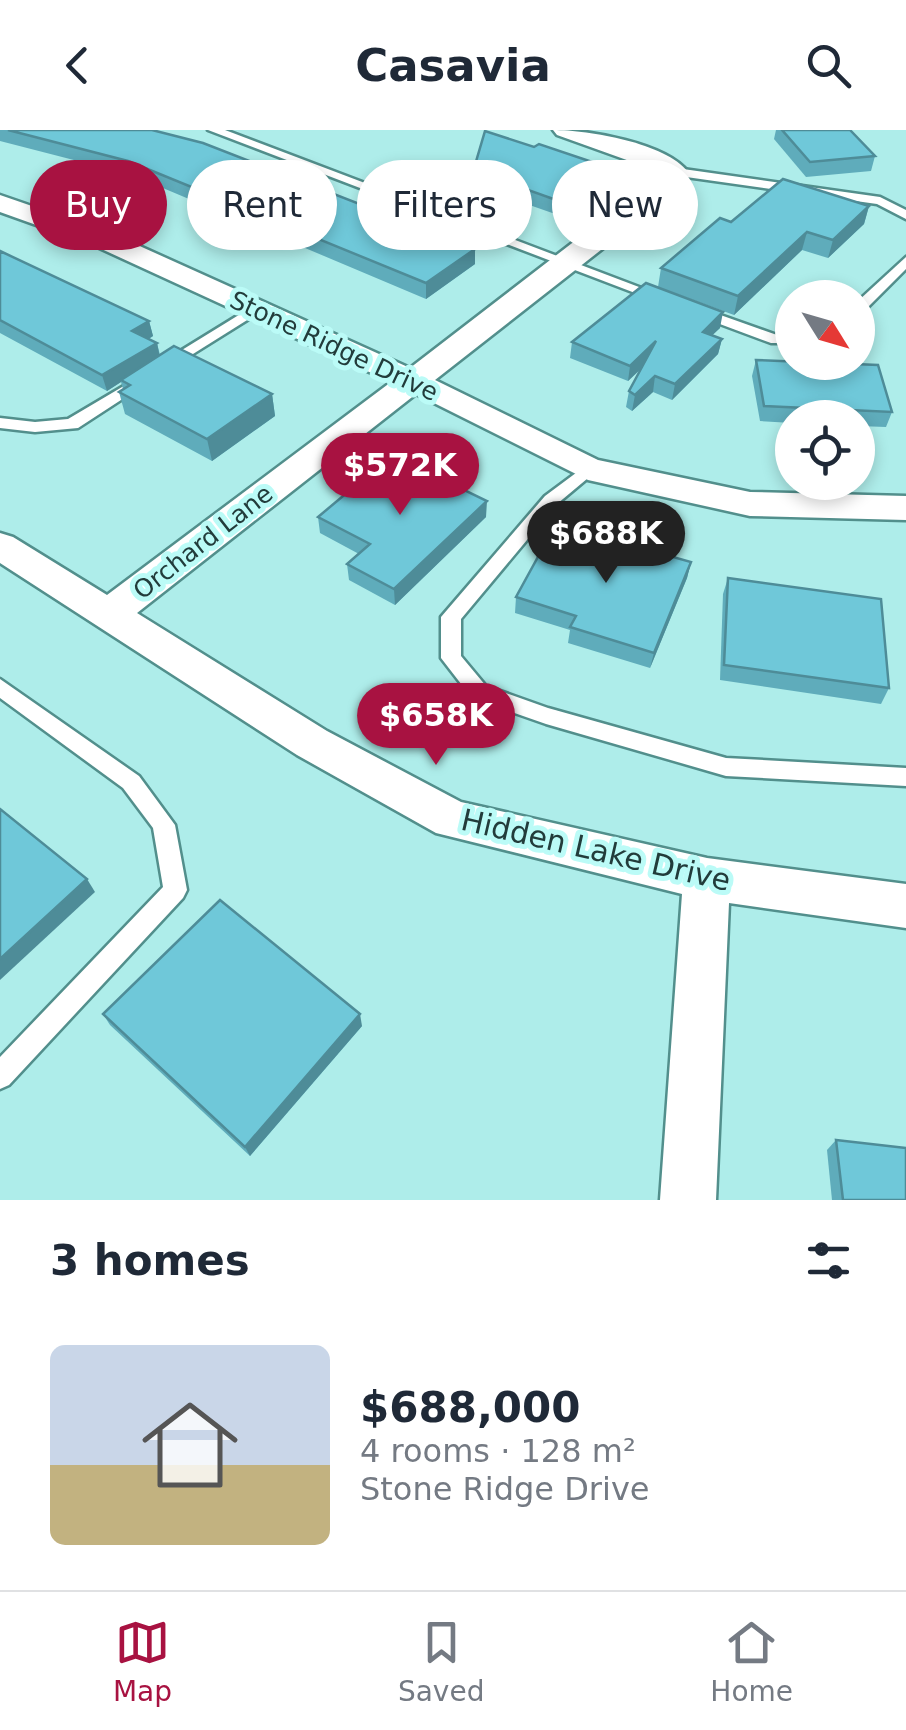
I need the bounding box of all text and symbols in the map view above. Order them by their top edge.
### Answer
icon: back [50,38,105,93]
icon: search [801,38,856,93]
text: Casavia [355,39,551,92]
chip: Buy [30,160,167,250]
chip: Rent [187,160,337,250]
chip: Filters [357,160,532,250]
chip: New [552,160,698,250]
north arrow [775,280,875,380]
map controls [775,280,875,500]
street label: Stone Ridge Drive [225,285,443,407]
button: locate [775,400,875,500]
pin: $572K [330,433,470,518]
text: $572K [343,446,457,484]
street label: Orchard Lane [128,479,278,605]
pin: $688K [536,501,676,586]
text: $688K [549,514,663,552]
pin: $658K [366,683,506,768]
text: $658K [379,696,493,734]
street label: Hidden Lake Drive [458,802,734,898]
icon: filters [801,1233,856,1288]
text: 3 homes [50,1236,250,1285]
text: $688,000 [360,1383,581,1432]
icon: home [130,1385,250,1505]
text: 4 rooms · 128 m² [360,1432,636,1470]
text: Stone Ridge Drive [360,1470,650,1508]
tab: Map [113,1615,172,1708]
tab: Saved [398,1615,484,1708]
tab: Home [710,1615,793,1708]

